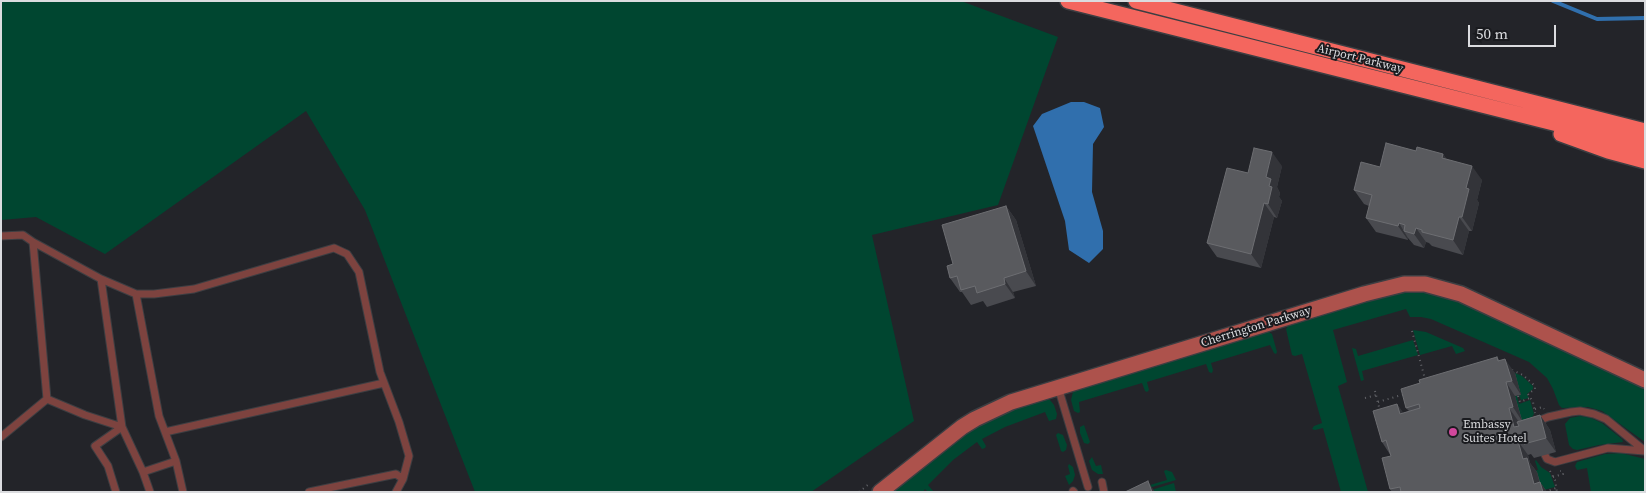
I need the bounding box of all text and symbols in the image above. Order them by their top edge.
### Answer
scale bar [1471,15,1558,47]
text: 50 m [1476,23,1508,44]
street label: Airport Parkway [1316,41,1404,77]
street label: Cherrington Parkway [1199,303,1313,351]
place label: Embassy Suites Hotel [1463,418,1527,446]
marker: Embassy Suites Hotel [1447,426,1459,438]

